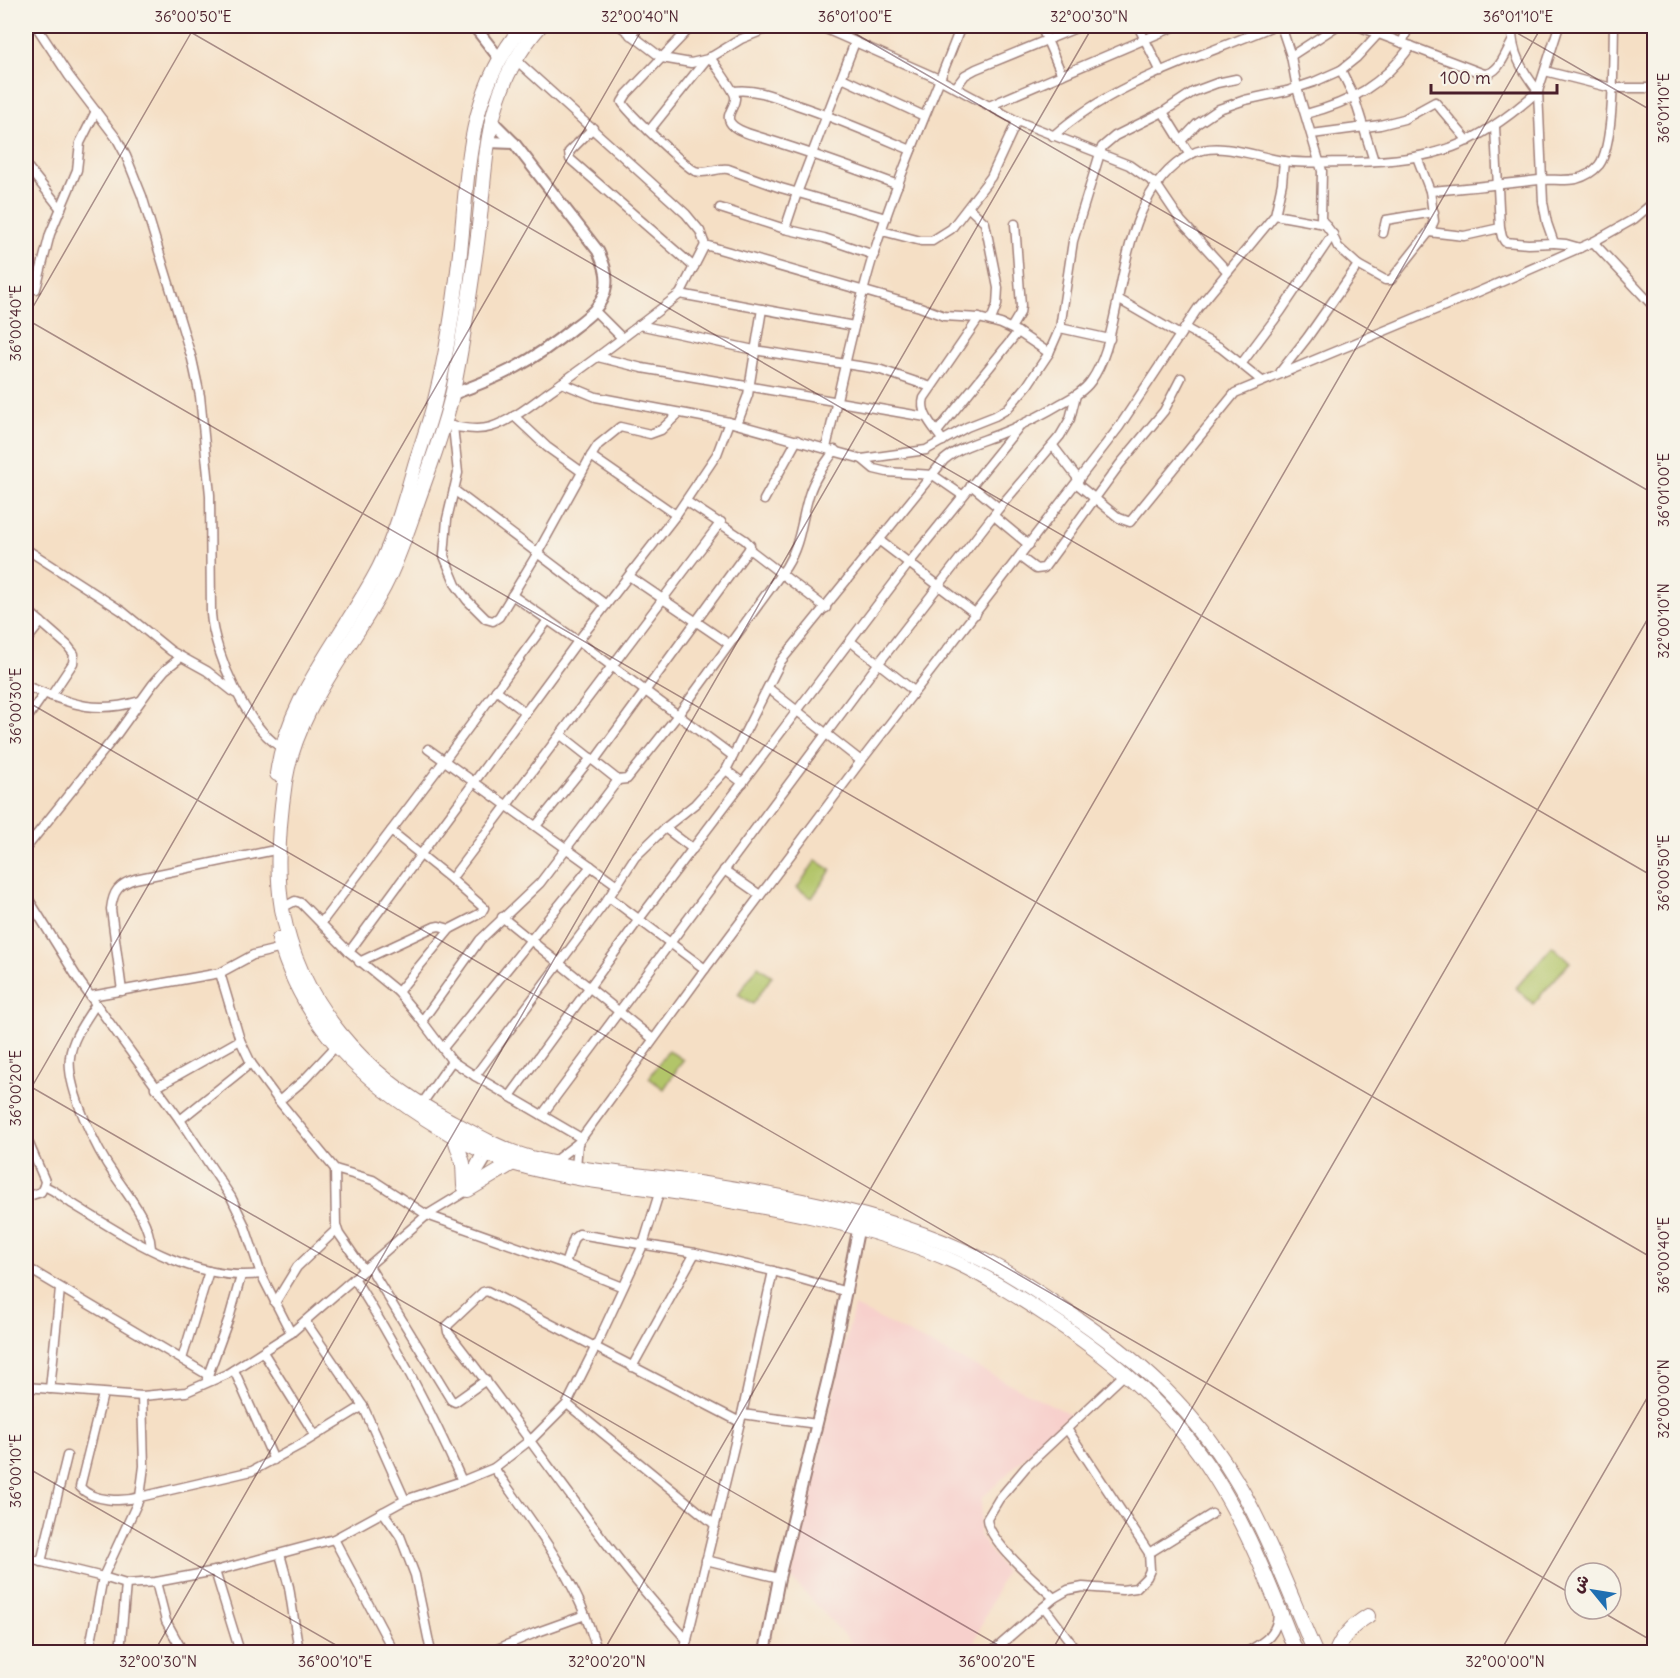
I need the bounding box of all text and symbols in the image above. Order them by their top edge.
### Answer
text: 36°00'50"E [154,7,232,26]
text: 32°00'40"N [601,7,679,26]
text: 36°01'00"E [818,7,892,26]
text: 32°00'30"N [1050,7,1128,26]
text: 36°01'10"E [1483,7,1553,26]
scale bar [1431,57,1557,95]
text: 100 m [1440,66,1491,89]
text: 36°01'10"E [1654,73,1673,143]
text: 36°00'40"E [6,284,25,361]
text: 36°01'00"E [1654,453,1673,527]
text: 32°00'10"N [1654,583,1673,659]
text: 36°00'30"E [6,667,25,745]
text: 36°00'50"E [1654,834,1673,912]
text: 36°00'20"E [6,1049,25,1126]
text: 36°00'40"E [1654,1216,1673,1293]
text: 32°00'00"N [1654,1359,1673,1439]
text: 36°00'10"E [6,1434,25,1508]
north arrow [1563,1561,1623,1621]
text: ش [1567,1571,1593,1596]
text: 32°00'30"N [119,1652,197,1671]
text: 36°00'10"E [298,1652,372,1671]
text: 32°00'20"N [568,1652,646,1671]
text: 36°00'20"E [959,1652,1036,1671]
text: 32°00'00"N [1465,1652,1545,1671]

